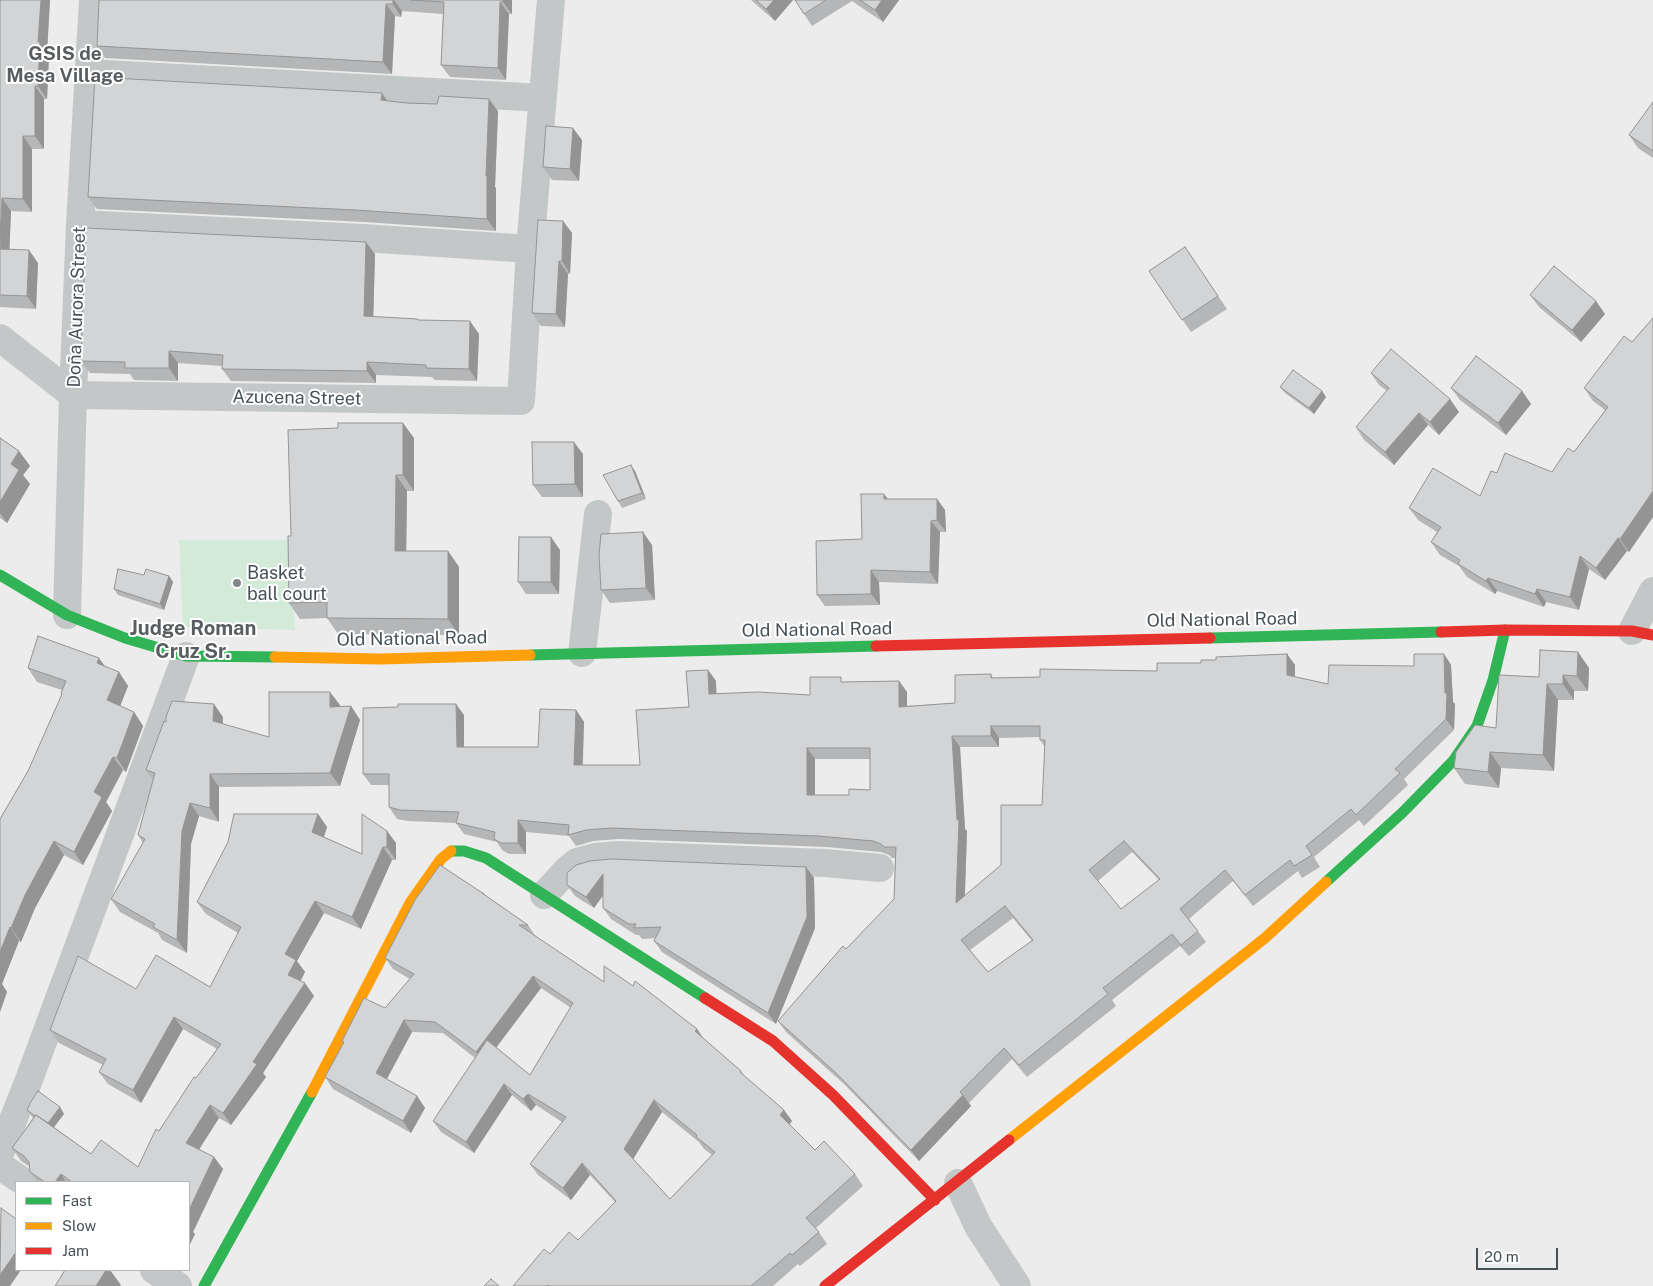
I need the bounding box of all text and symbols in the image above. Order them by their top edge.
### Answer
district label: GSIS de Mesa Village [6,43,124,87]
street label: Doña Aurora Street [63,226,91,388]
street label: Azucena Street [232,386,362,410]
place label: Basket ball court [247,562,327,604]
marker: Basket ball court [231,577,243,589]
street label: Old National Road [1146,608,1298,632]
district label: Judge Roman Cruz Sr. [130,617,256,664]
street label: Old National Road [741,618,893,642]
street label: Old National Road [336,627,488,651]
legend [15,1181,190,1271]
text: Fast [62,1192,92,1209]
text: Slow [62,1217,96,1234]
scale bar [1478,1238,1560,1270]
text: Jam [62,1242,89,1259]
text: 20 m [1484,1248,1519,1265]

